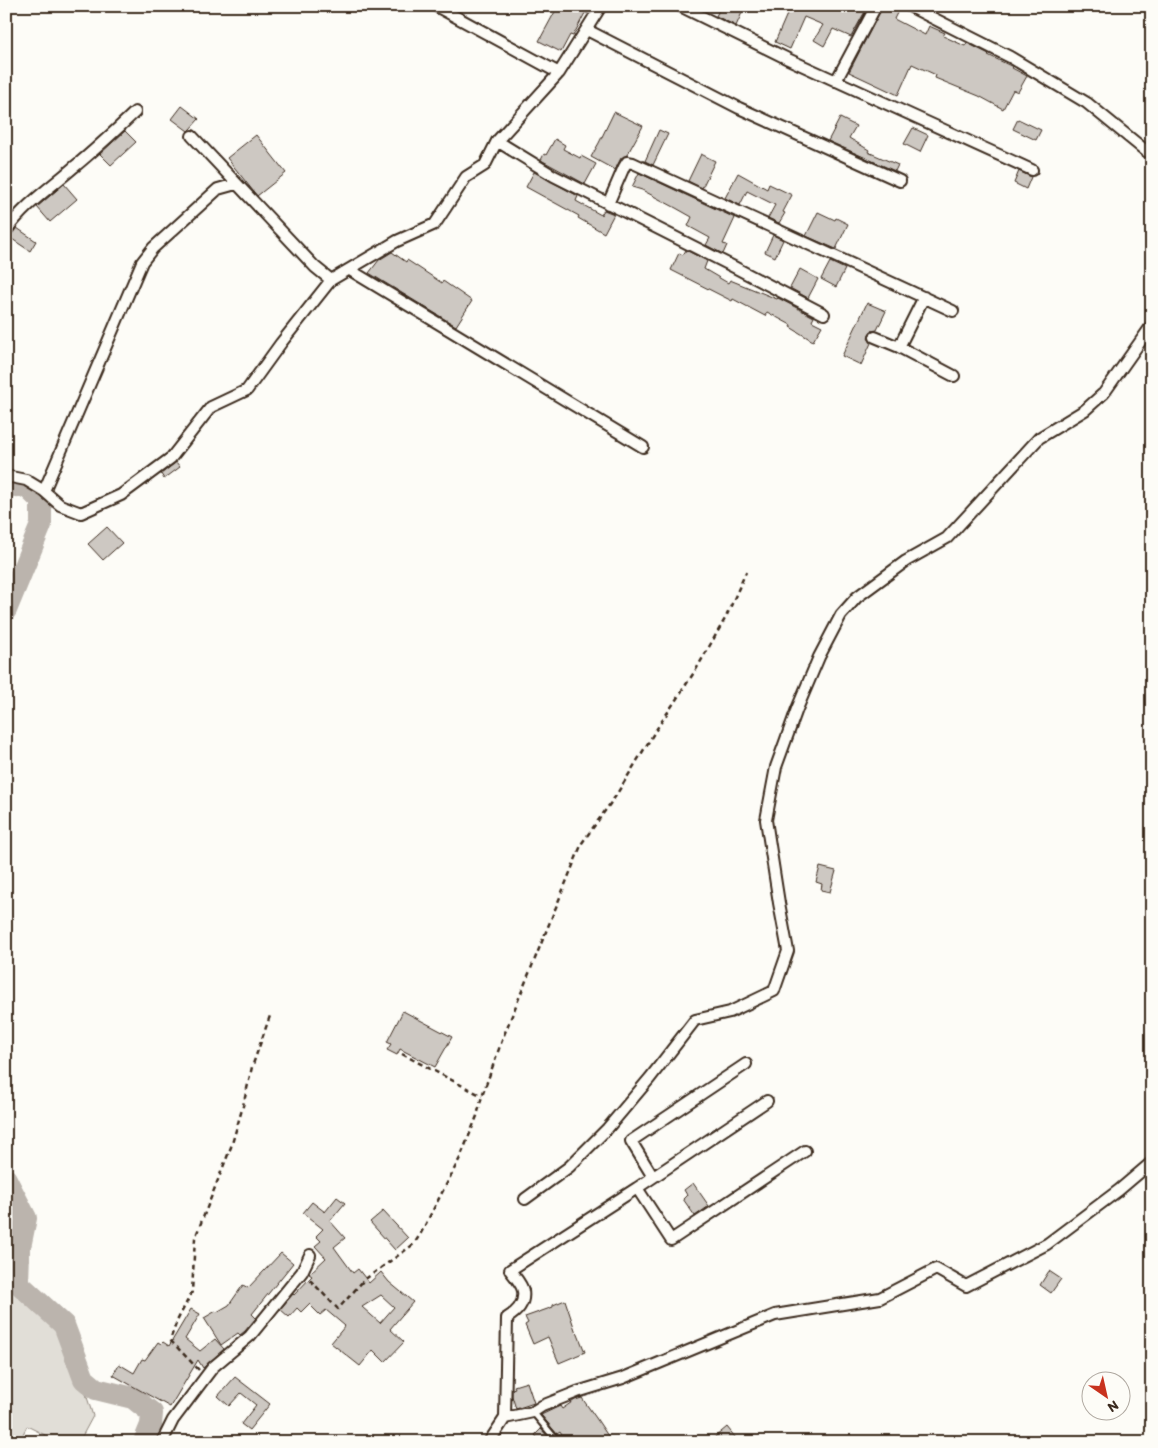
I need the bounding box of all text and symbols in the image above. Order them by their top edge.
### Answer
north arrow [1080,1370,1130,1420]
text: N [1104,1397,1122,1416]

